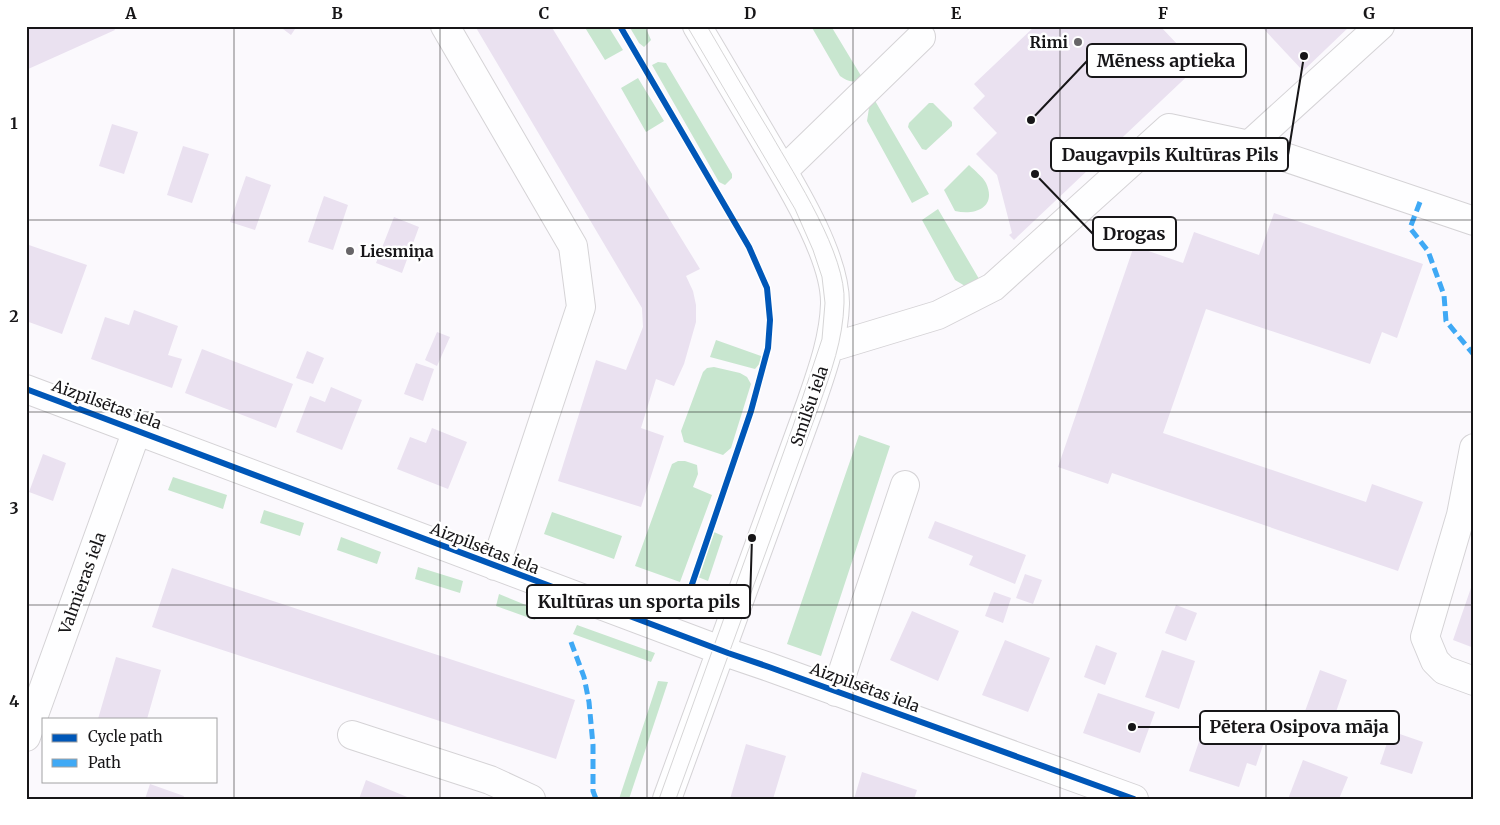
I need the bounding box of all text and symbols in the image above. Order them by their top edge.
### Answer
text: A [124,3,137,23]
text: B [331,3,343,23]
text: C [539,3,549,23]
text: D [744,3,756,23]
text: E [951,3,962,23]
text: F [1158,3,1168,23]
text: G [1363,3,1375,23]
place label: Rimi [1029,32,1069,52]
marker: Rimi [1072,36,1084,48]
callout: Mēness aptieka [1087,44,1246,77]
text: Mēness aptieka [1097,49,1235,72]
text: 1 [10,113,18,133]
callout: Daugavpils Kultūras Pils [1051,138,1288,171]
text: Daugavpils Kultūras Pils [1061,143,1279,166]
callout: Drogas [1093,217,1176,250]
text: Drogas [1102,222,1166,245]
place label: Liesmiņa [360,241,434,262]
marker: Liesmiņa [344,245,356,257]
text: 2 [9,306,19,326]
street label: Smilšu iela [786,363,832,449]
street label: Aizpilsētas iela [49,375,165,433]
text: 3 [9,498,19,518]
street label: Aizpilsētas iela [427,518,543,578]
street label: Valmieras iela [54,529,110,638]
callout: Kultūras un sporta pils [527,585,750,618]
text: Kultūras un sporta pils [538,590,740,613]
street label: Aizpilsētas iela [807,658,923,716]
text: 4 [9,691,19,711]
callout: Pētera Osipova māja [1200,711,1399,744]
text: Pētera Osipova māja [1209,715,1389,738]
legend [42,718,218,782]
text: Cycle path [88,727,163,746]
text: Path [88,753,121,772]

